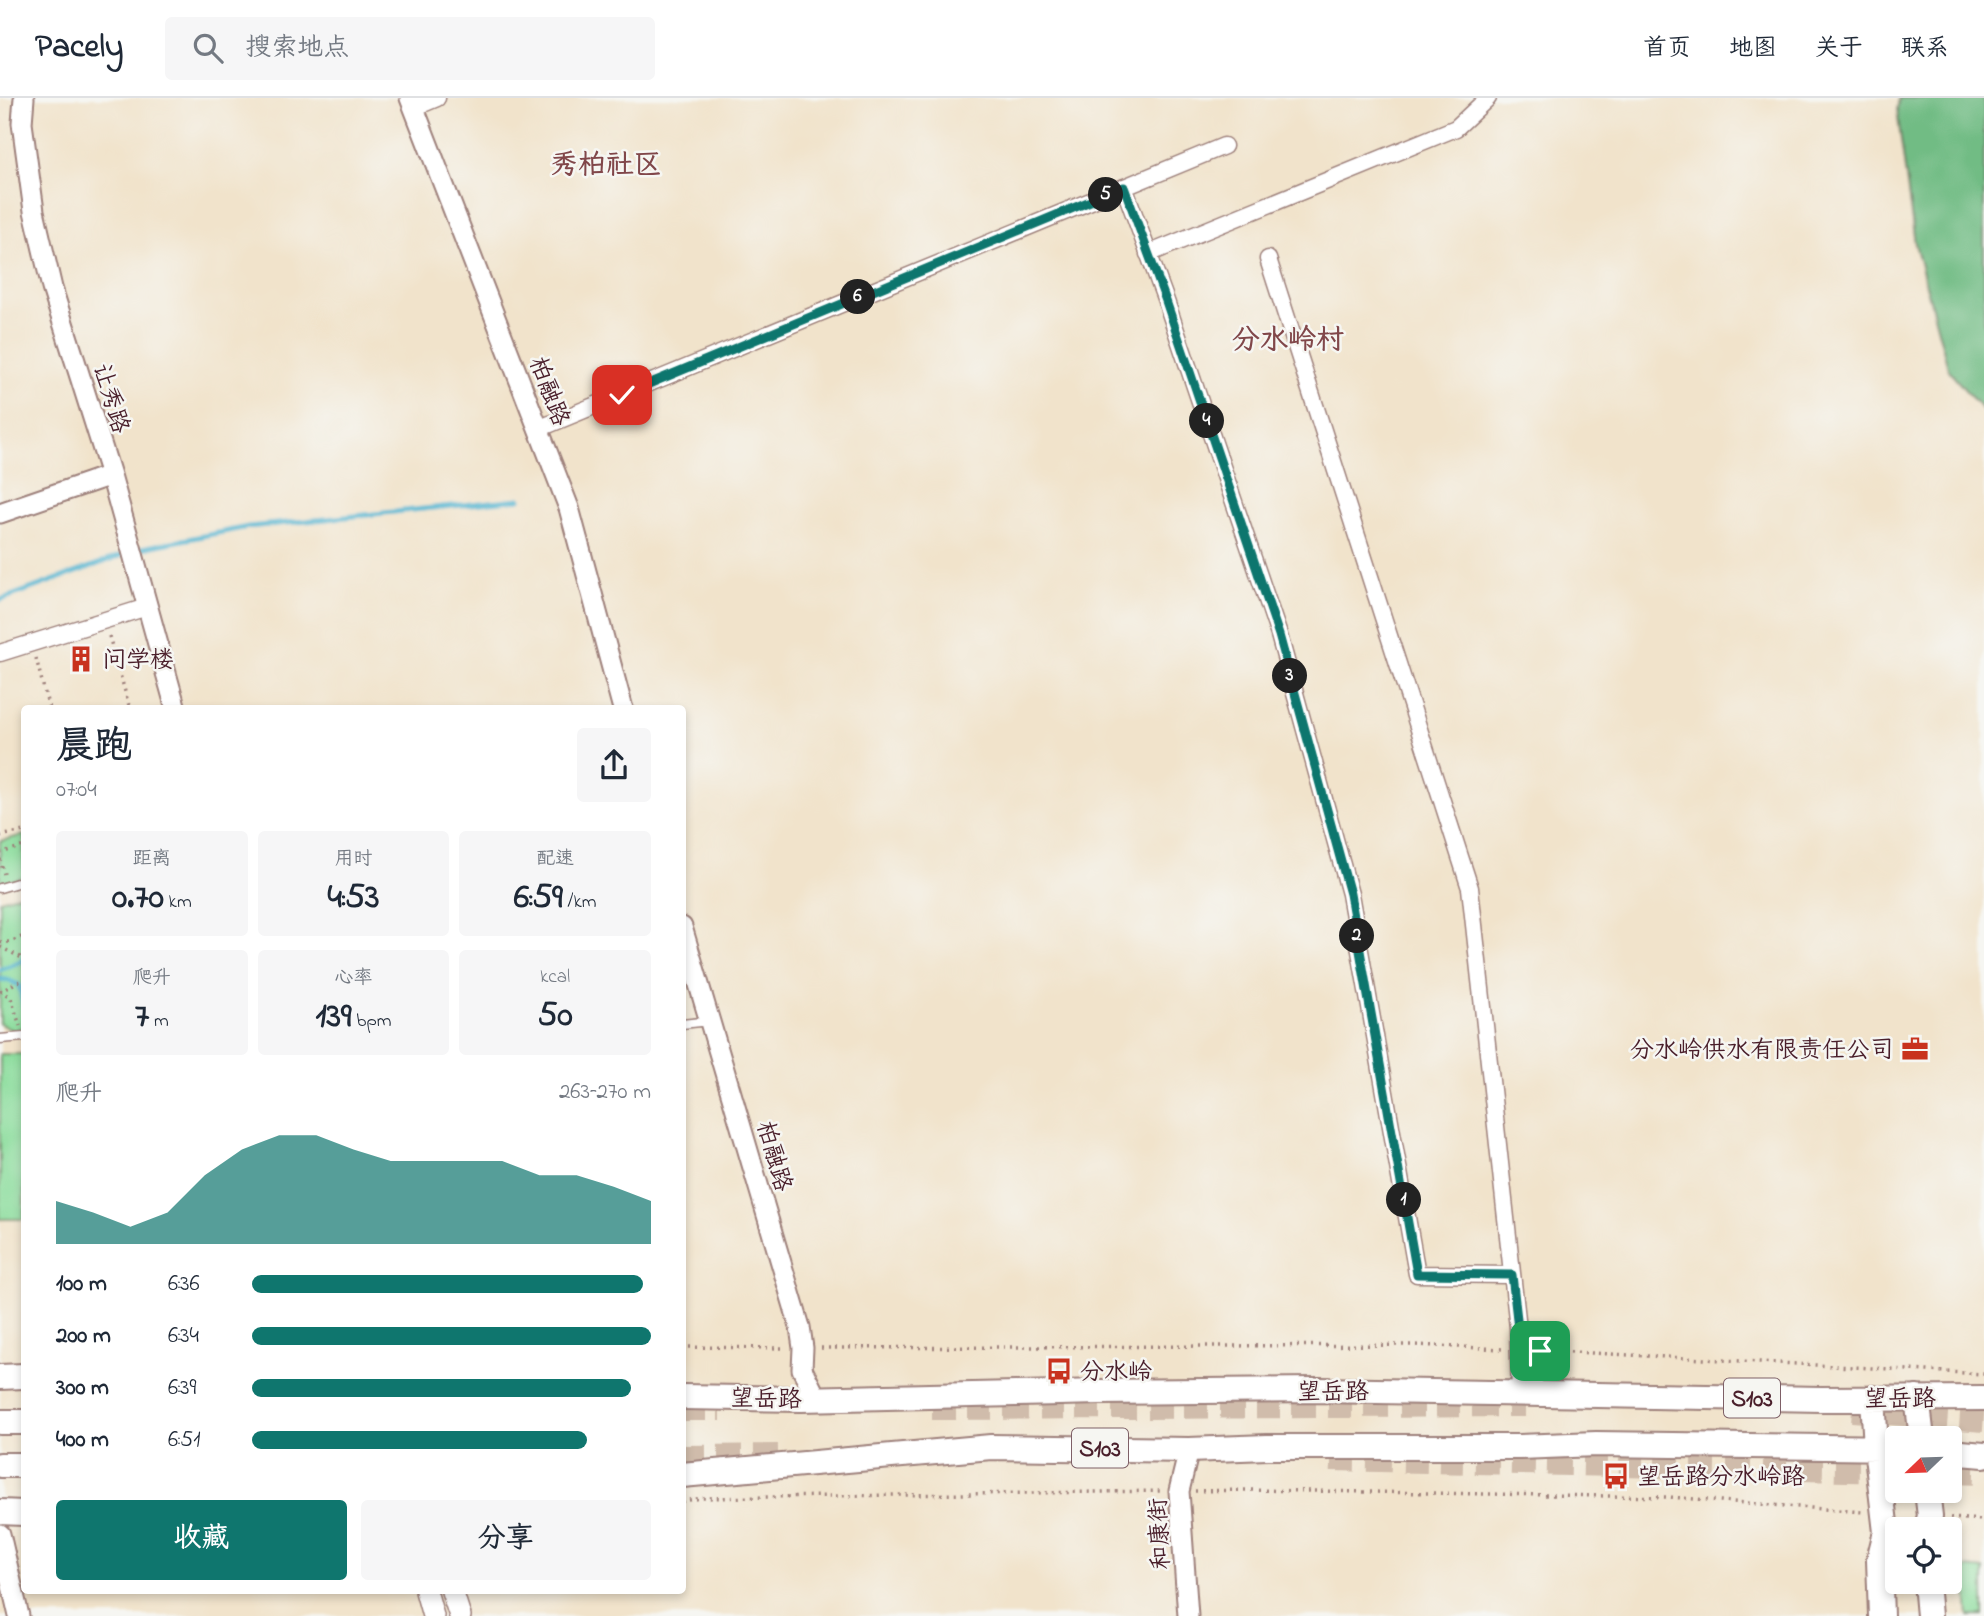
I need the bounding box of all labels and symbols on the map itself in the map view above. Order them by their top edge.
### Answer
district label: 秀柏社区 [550,146,662,187]
pin: 5 [1088,178,1124,212]
pin: 6 [840,280,876,314]
district label: 分水岭村 [1232,321,1344,362]
street label: 柏融路 [518,352,577,432]
street label: 让秀路 [82,359,137,438]
pin [592,365,652,425]
pin: 4 [1190,404,1224,438]
building icon: 问学楼 [66,644,96,674]
place label: 问学楼 [102,644,174,679]
pin: 3 [1272,658,1308,694]
pin: 2 [1340,918,1374,954]
place label: 分水岭供水有限责任公司 [1630,1034,1894,1069]
office icon: 分水岭供水有限责任公司 [1900,1034,1930,1064]
street label: 柏融路 [746,1117,799,1196]
pin: 1 [1386,1182,1422,1218]
pin [1510,1321,1570,1381]
bus stop icon: 分水岭 [1044,1356,1074,1386]
place label: 分水岭 [1080,1356,1152,1391]
street label: 望岳路 [1297,1376,1369,1411]
road number: S103 [1724,1378,1780,1418]
street label: 望岳路 [730,1382,802,1419]
street label: 望岳路 [1864,1383,1936,1418]
north arrow [1885,1426,1962,1503]
road number: S103 [1072,1428,1128,1468]
bus stop icon: 望岳路分水岭路 [1601,1461,1631,1491]
place label: 望岳路分水岭路 [1637,1461,1805,1496]
street label: 和康街 [1142,1497,1181,1571]

